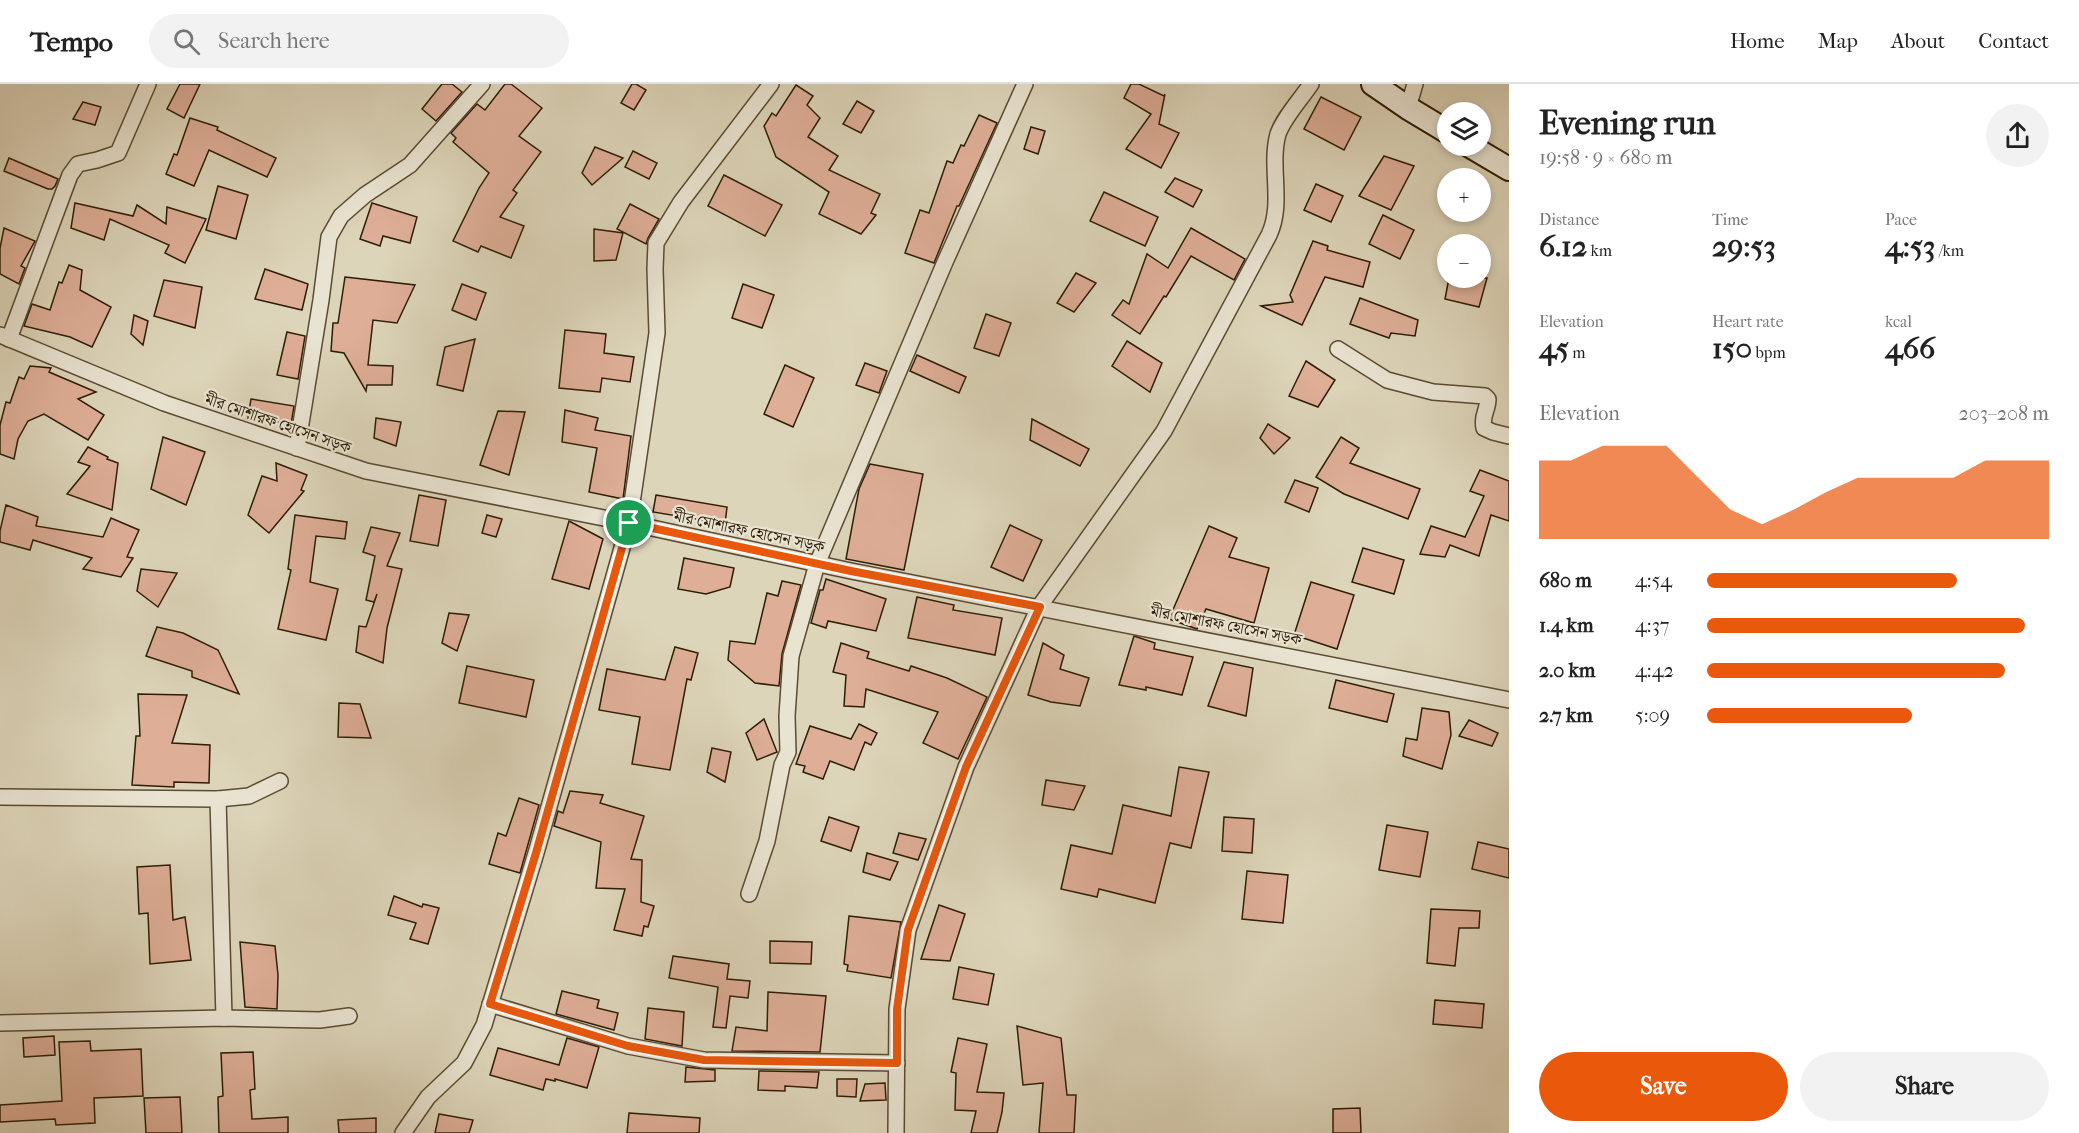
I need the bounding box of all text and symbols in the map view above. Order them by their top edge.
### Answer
search box [149,14,569,68]
text: Tempo [30,25,113,58]
icon: search [170,25,203,58]
text: Search here [218,28,330,54]
text: Home [1730,29,1785,53]
text: Map [1818,29,1858,53]
text: About [1891,29,1945,53]
text: Contact [1978,29,2049,53]
map controls [1437,102,1491,288]
button: layers [1437,102,1491,156]
text: Evening run [1539,104,1716,143]
button: share [1986,104,2049,167]
text: 19:58 · 9 × 680 m [1539,146,1672,169]
button: + [1437,168,1491,222]
text: Distance [1539,210,1599,229]
text: Time [1712,210,1748,229]
text: Pace [1885,210,1917,229]
text: 6.12 [1539,229,1587,264]
text: 29:53 [1712,229,1776,264]
text: 4:53 [1885,229,1935,264]
button: − [1437,234,1491,288]
text: km [1587,241,1612,260]
text: /km [1935,241,1964,260]
text: Elevation [1539,312,1604,331]
text: Heart rate [1712,312,1784,331]
text: kcal [1885,312,1912,331]
text: 45 [1539,331,1569,366]
text: 150 [1712,331,1752,366]
text: 466 [1885,331,1935,366]
text: m [1569,343,1586,362]
text: bpm [1752,343,1786,362]
street label: মীর মোশারফ হোসেন সড়ক [201,389,355,457]
text: Elevation [1539,402,1620,425]
text: 203–208 m [1958,402,2049,425]
pin [603,497,654,548]
street label: মীর মোশারফ হোসেন সড়ক [671,505,827,556]
icon: arrive [612,506,645,539]
text: 680 m [1539,569,1592,592]
text: 4:54 [1635,569,1672,592]
street label: মীর মোশারফ হোসেন সড়ক [1148,601,1304,649]
text: 1.4 km [1539,614,1594,637]
text: 4:37 [1635,614,1670,637]
text: 2.0 km [1539,659,1595,682]
text: 4:42 [1635,659,1674,682]
text: 2.7 km [1539,704,1593,727]
text: 5:09 [1635,704,1670,727]
button: Save [1539,1052,1788,1121]
button: Share [1800,1052,2049,1121]

